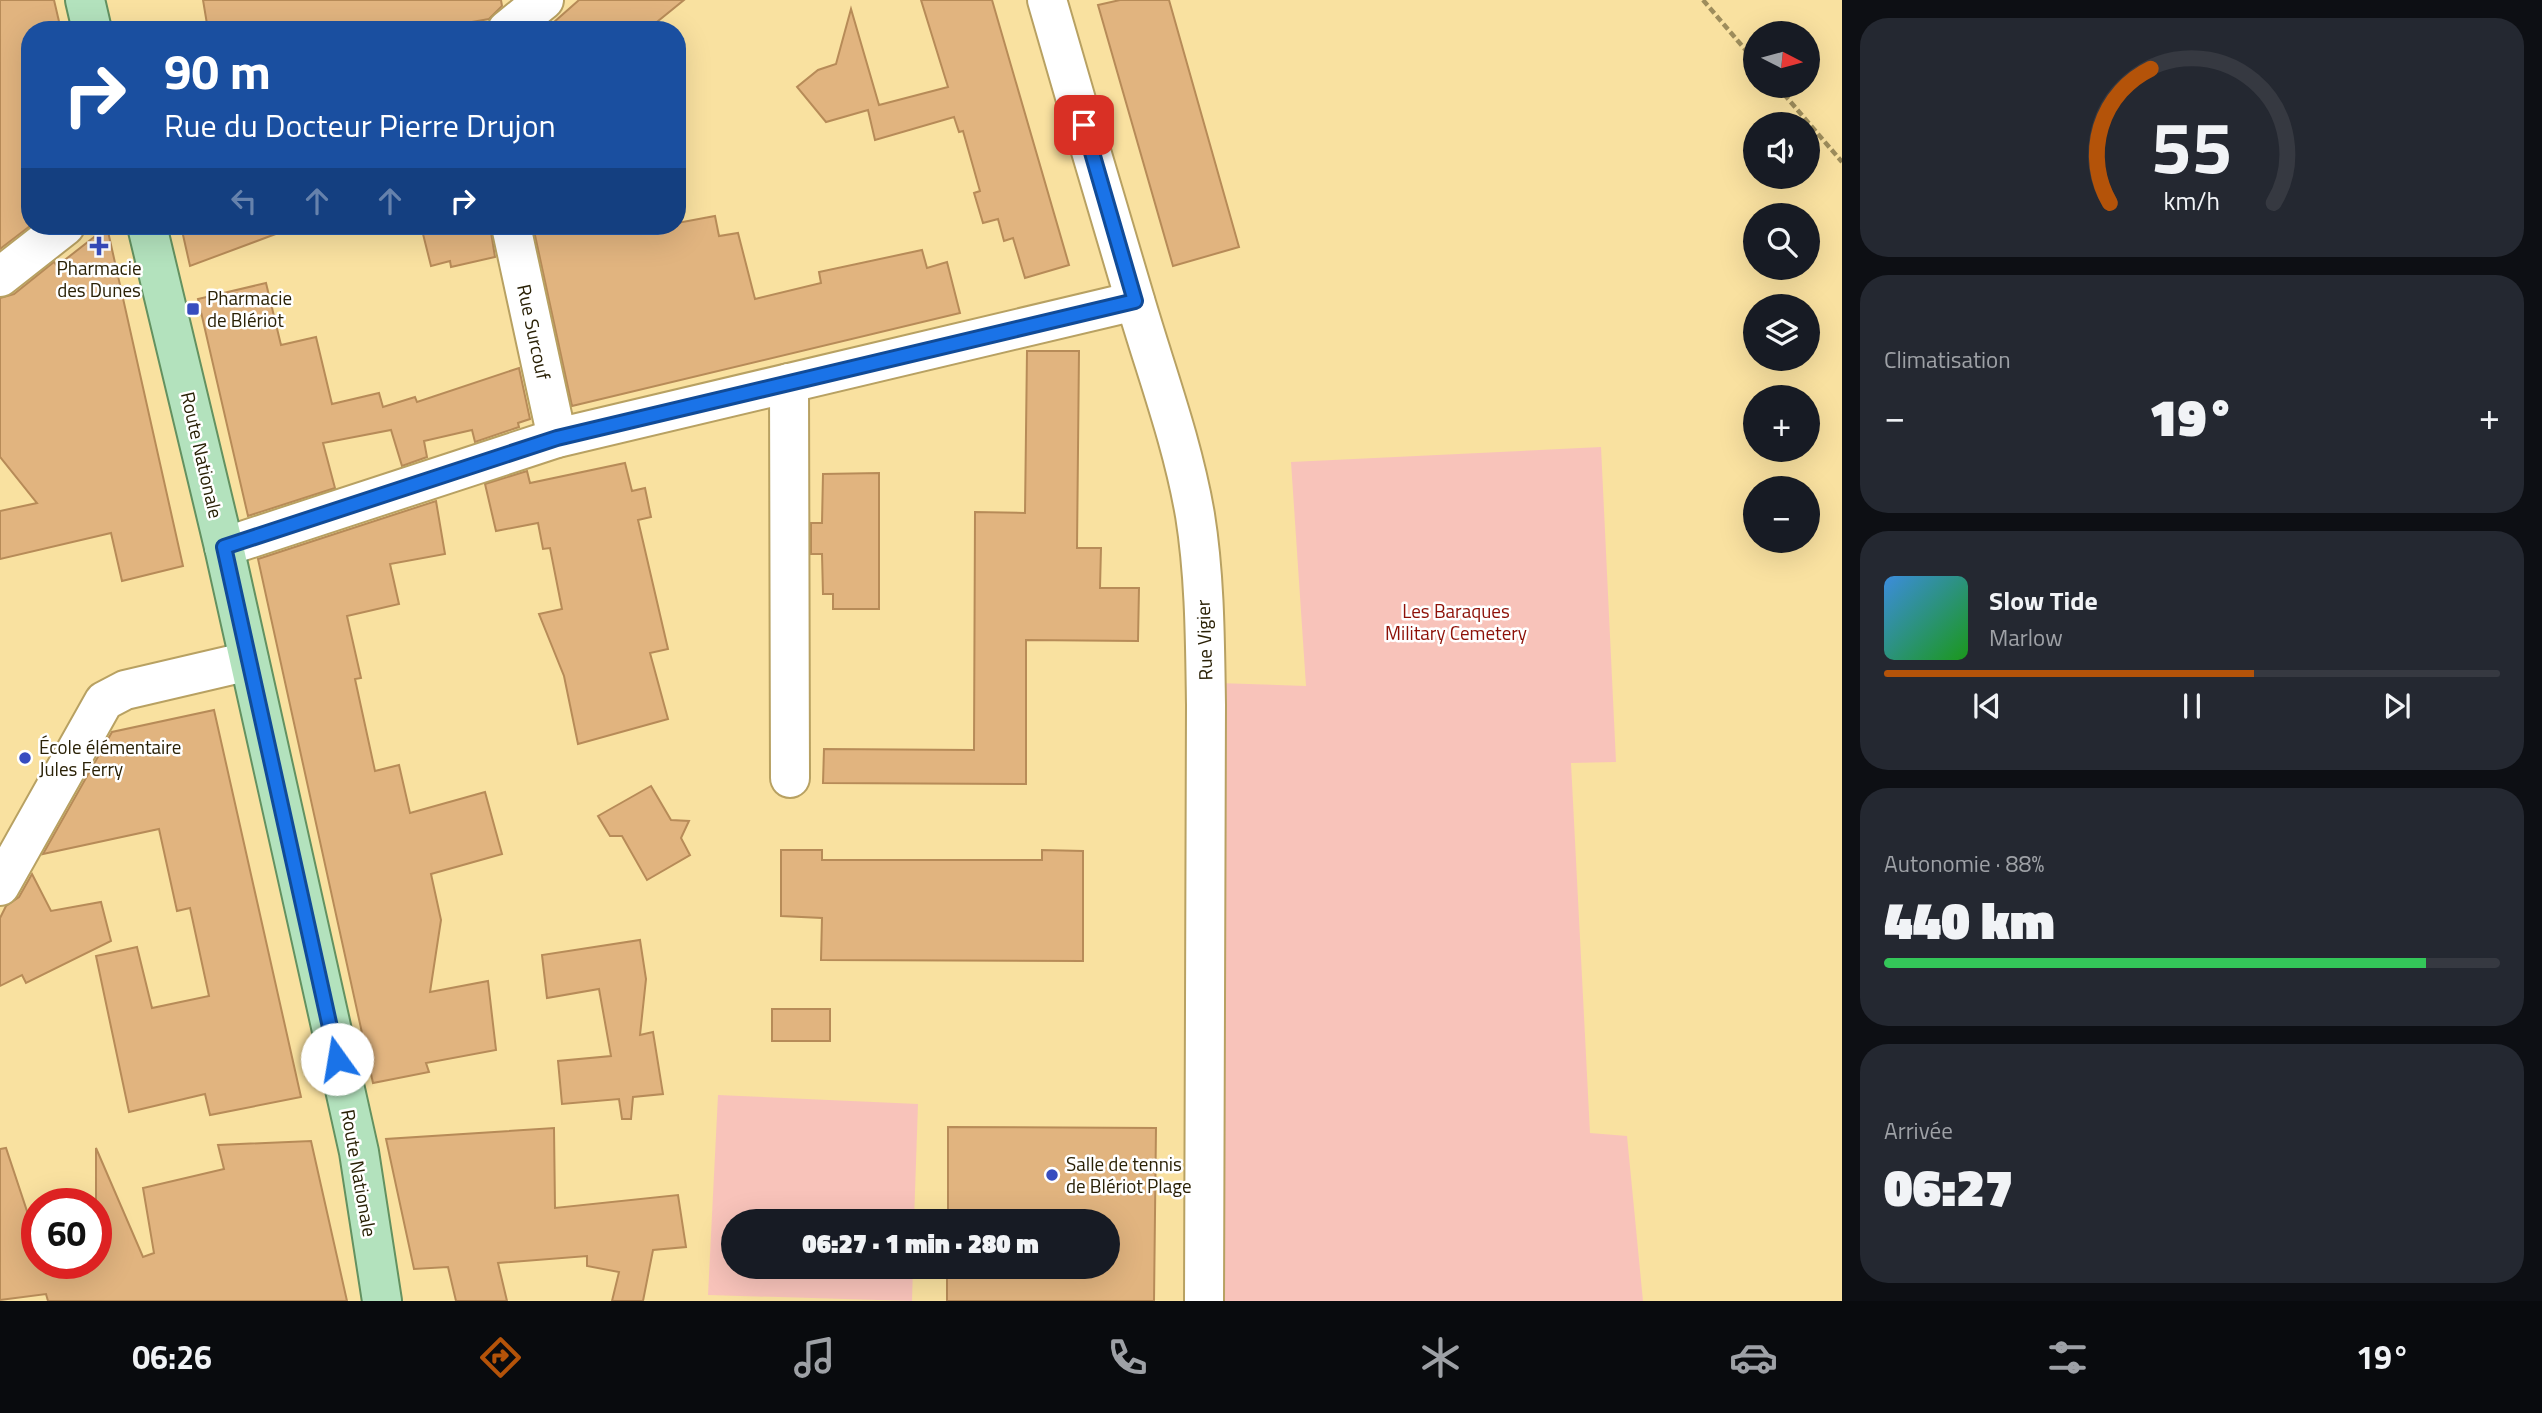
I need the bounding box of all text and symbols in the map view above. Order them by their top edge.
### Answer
north arrow [1743,21,1820,98]
map controls [1743,21,1820,553]
text: 90 m [164,33,271,108]
icon: right [49,49,140,140]
text: 55 [2151,92,2233,202]
pin [1054,95,1114,155]
text: Rue du Docteur Pierre Drujon [164,101,556,149]
icon: arrive [1065,106,1103,144]
button: sound [1743,112,1820,189]
icon: left [225,182,263,220]
icon: ahead [298,182,336,220]
icon: ahead [371,182,409,220]
icon: right [444,182,482,220]
text: km/h [2164,182,2220,220]
button: search [1743,203,1820,280]
marker: Pharmacie des Dunes [91,238,107,254]
place label: Pharmacie des Dunes [56,253,142,304]
street label: Rue Surcouf [510,282,559,383]
place label: Pharmacie de Blériot [207,283,292,334]
button: layers [1743,294,1820,371]
marker: Pharmacie de Blériot [185,301,201,317]
text: Climatisation [1884,342,2011,377]
text: 19° [2149,377,2235,456]
button: + [1743,385,1820,462]
text: − [1884,387,1905,445]
text: + [2479,387,2500,445]
street label: Route Nationale [174,389,231,521]
button: − [1743,476,1820,553]
text: Slow Tide [1989,581,2098,620]
park label: Les Baraques Military Cemetery [1385,596,1527,647]
street label: Rue Vigier [1188,599,1219,681]
text: Marlow [1989,620,2063,655]
icon: previous [1968,687,2006,725]
icon: pause [2173,687,2211,725]
icon: next [2378,687,2416,725]
place label: École élémentaire Jules Ferry [39,732,181,783]
marker: École élémentaire Jules Ferry [17,750,33,766]
text: Autonomie · 88% [1884,846,2044,881]
text: 440 km [1884,880,2055,959]
position arrow [300,1022,374,1096]
street label: Route Nationale [334,1107,385,1239]
text: Arrivée [1884,1113,1953,1148]
text: 06:27 [1884,1147,2013,1226]
place label: Salle de tennis de Blériot Plage [1066,1149,1192,1200]
marker: Salle de tennis de Blériot Plage [1044,1167,1060,1183]
speed limit sign: 60 [21,1188,112,1279]
text: 06:27 · 1 min · 280 m [802,1224,1039,1263]
text: 06:26 [132,1333,212,1381]
icon: directions [476,1333,525,1382]
icon: music [790,1333,839,1382]
icon: phone [1103,1333,1152,1382]
icon: climate [1416,1333,1465,1382]
icon: car [1729,1333,1778,1382]
icon: filters [2043,1333,2092,1382]
text: 19° [2356,1333,2410,1381]

